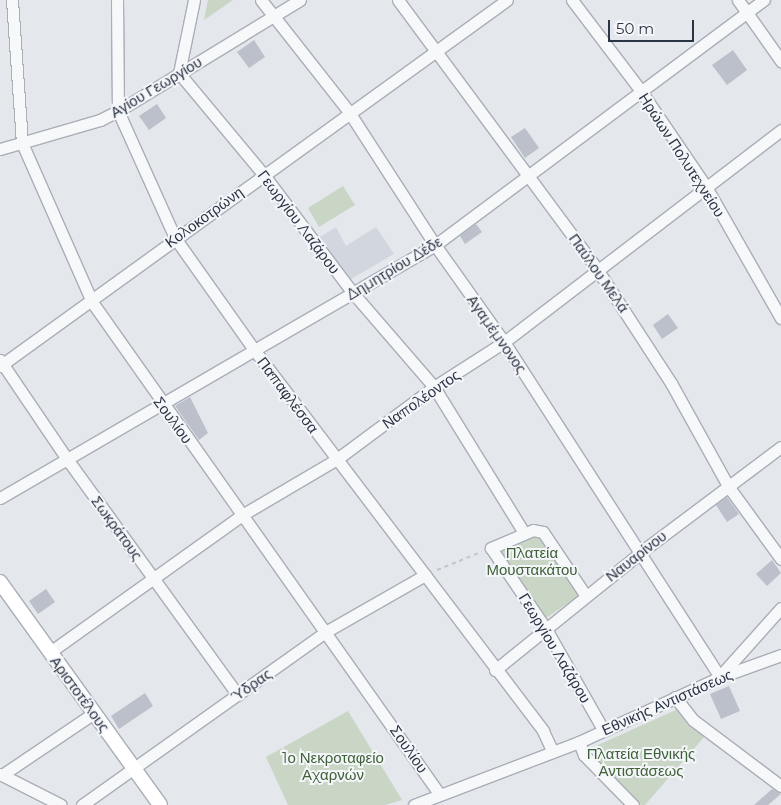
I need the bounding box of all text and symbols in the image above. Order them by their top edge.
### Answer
scale bar [611,10,697,42]
text: 50 m [616,19,654,38]
street label: Αγίου Γεωργίου [107,53,205,121]
street label: Ηρώων Πολυτεχνείου [635,90,729,220]
street label: Γεωργίου Λαζάρου [254,167,344,277]
street label: Κολοκοτρώνη [161,183,247,251]
street label: Παύλου Μελά [565,230,633,316]
street label: Δημητρίου Δέδε [343,232,445,304]
street label: Αγαμέμνονος [463,291,531,377]
street label: Παπαφλέσσα [254,353,322,437]
street label: Ναπολέοντος [379,366,463,432]
street label: Σουλίου [150,393,196,447]
street label: Σωκράτους [88,492,146,564]
street label: Ναυαρίνου [602,527,670,585]
park label: Πλατεία Μουστακάτου [487,543,577,578]
street label: Γεωργίου Λαζάρου [515,590,595,706]
street label: Αριστοτέλους [46,653,114,735]
street label: Ύδρας [227,665,275,705]
street label: Εθνικής Αντιστάσεως [599,665,735,739]
street label: Σουλίου [386,722,432,776]
park label: Πλατεία Εθνικής Αντιστάσεως [587,744,695,779]
park label: 1ο Νεκροταφείο Αχαρνών [282,748,384,783]

